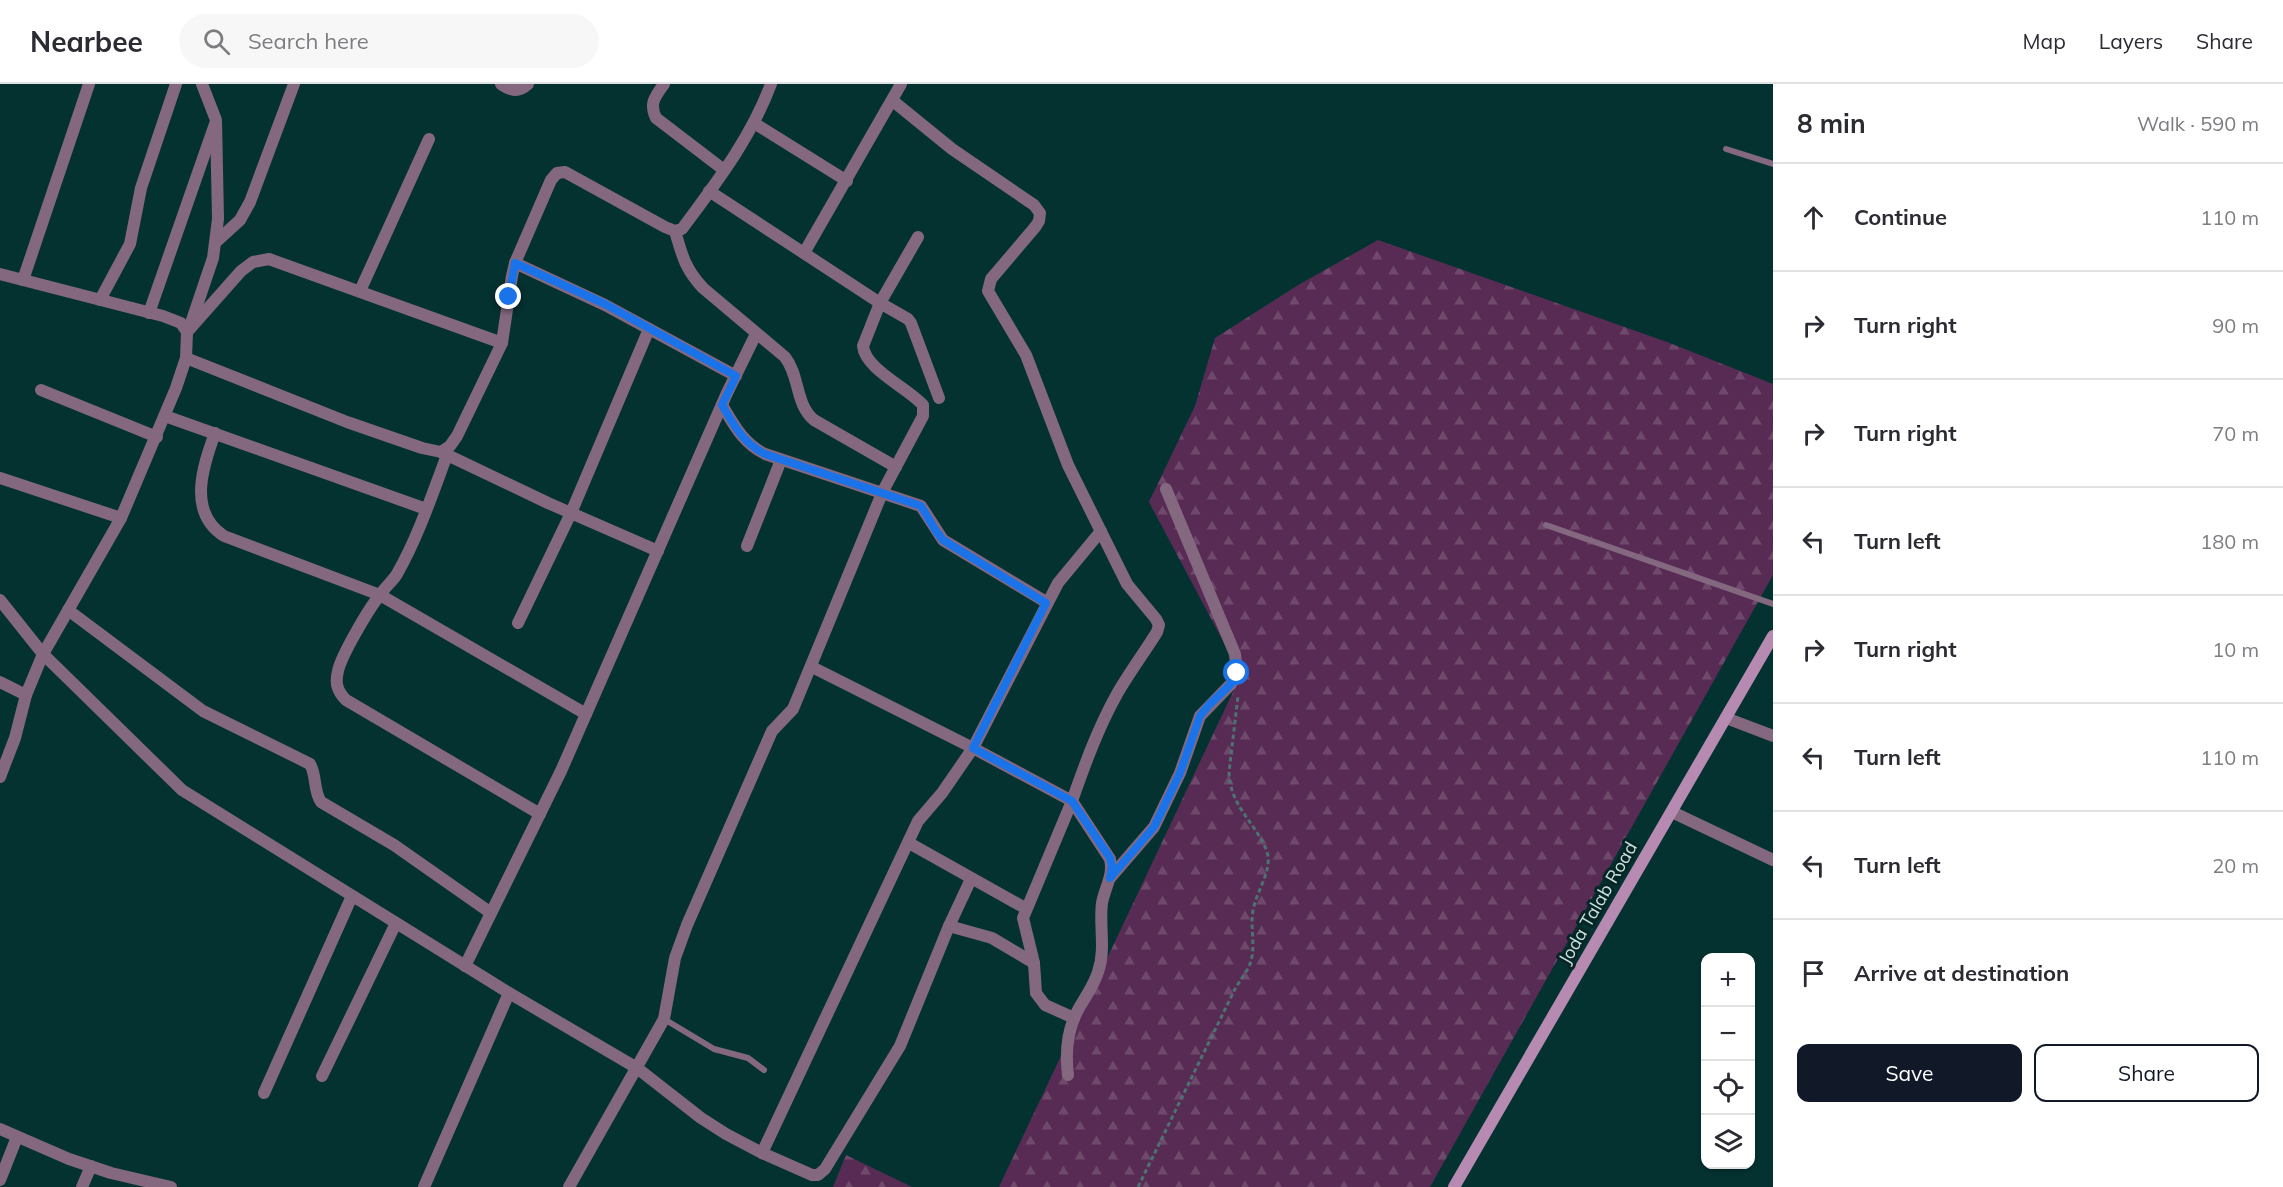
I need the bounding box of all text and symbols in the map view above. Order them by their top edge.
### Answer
search box [179,14,599,68]
text: Nearbee [30,24,143,59]
icon: search [200,25,233,58]
text: Search here [248,27,369,55]
text: Map [2023,28,2066,54]
text: Layers [2099,28,2163,54]
text: Share [2196,28,2253,54]
text: 8 min [1797,107,1866,140]
text: Walk · 590 m [2137,111,2259,136]
icon: ahead [1797,201,1830,234]
text: Continue [1854,203,1947,231]
text: 110 m [2200,205,2259,230]
route end [495,283,521,309]
icon: right [1797,309,1830,342]
text: Turn right [1854,311,1957,339]
text: 90 m [2212,313,2259,338]
icon: right [1797,417,1830,450]
text: Turn right [1854,419,1957,447]
text: 70 m [2212,421,2259,446]
icon: left [1797,525,1830,558]
text: Turn left [1854,527,1941,555]
text: 180 m [2200,529,2259,554]
icon: right [1797,633,1830,666]
text: Turn right [1854,635,1957,663]
text: 10 m [2212,637,2259,662]
route start [1223,659,1249,685]
icon: left [1797,741,1830,774]
text: Turn left [1854,743,1941,771]
text: 110 m [2200,745,2259,770]
street label: Joda Talab Road [1553,837,1642,968]
icon: left [1797,849,1830,882]
text: Turn left [1854,851,1941,879]
text: 20 m [2212,853,2259,878]
map controls [1701,953,1755,1169]
button: + [1701,953,1755,1007]
icon: arrive [1797,957,1830,990]
text: Arrive at destination [1854,959,2069,987]
button: − [1701,1007,1755,1061]
button: Save [1797,1044,2022,1102]
button: Share [2034,1044,2259,1102]
button: locate [1701,1061,1755,1115]
button: layers [1701,1115,1755,1169]

